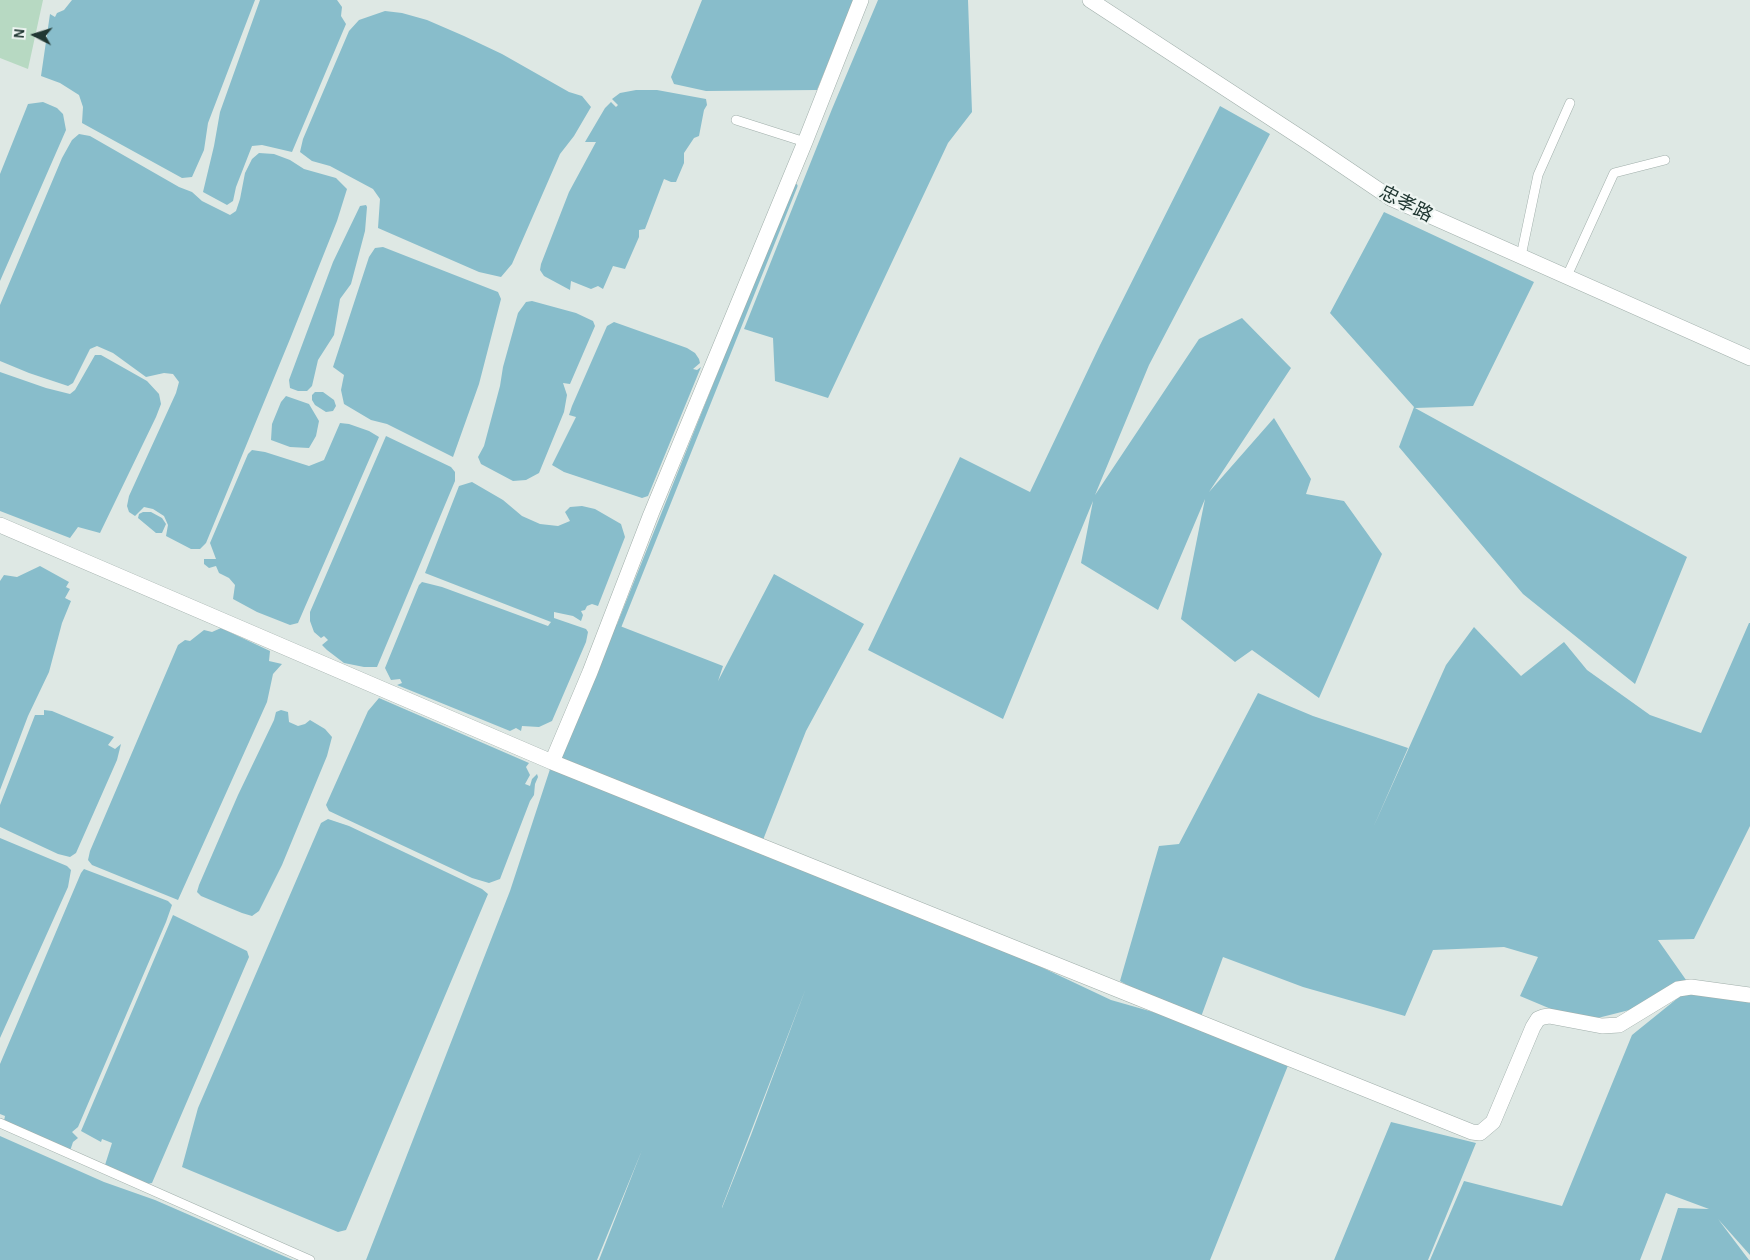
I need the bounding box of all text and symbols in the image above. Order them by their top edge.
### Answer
north arrow [10,10,60,60]
text: N [13,28,27,39]
street label: 忠孝路 [1375,181,1437,227]

